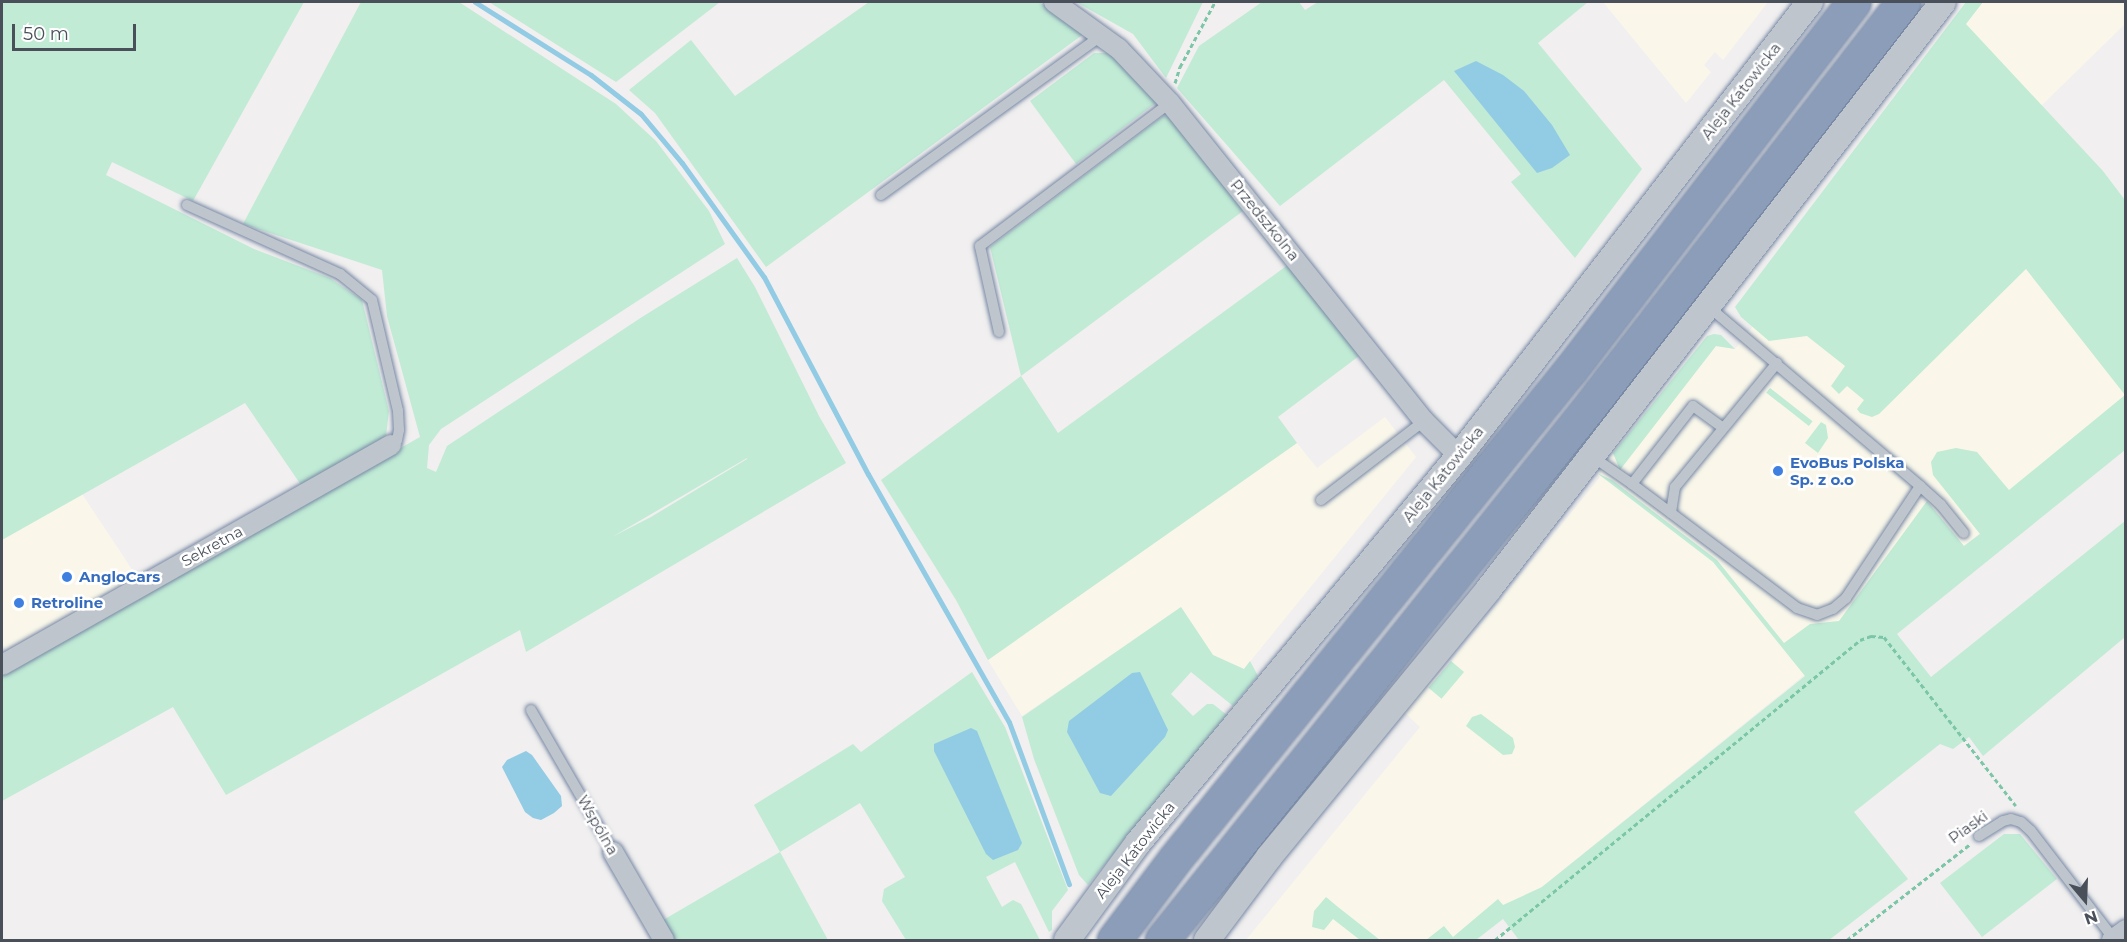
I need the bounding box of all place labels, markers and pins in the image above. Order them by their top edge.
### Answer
place label: EvoBus Polska Sp. z o.o [1790,453,1905,488]
marker: EvoBus Polska Sp. z o.o [1771,464,1785,478]
place label: AngloCars [79,568,160,586]
marker: AngloCars [60,570,74,584]
place label: Retroline [31,594,103,612]
marker: Retroline [12,596,26,610]

